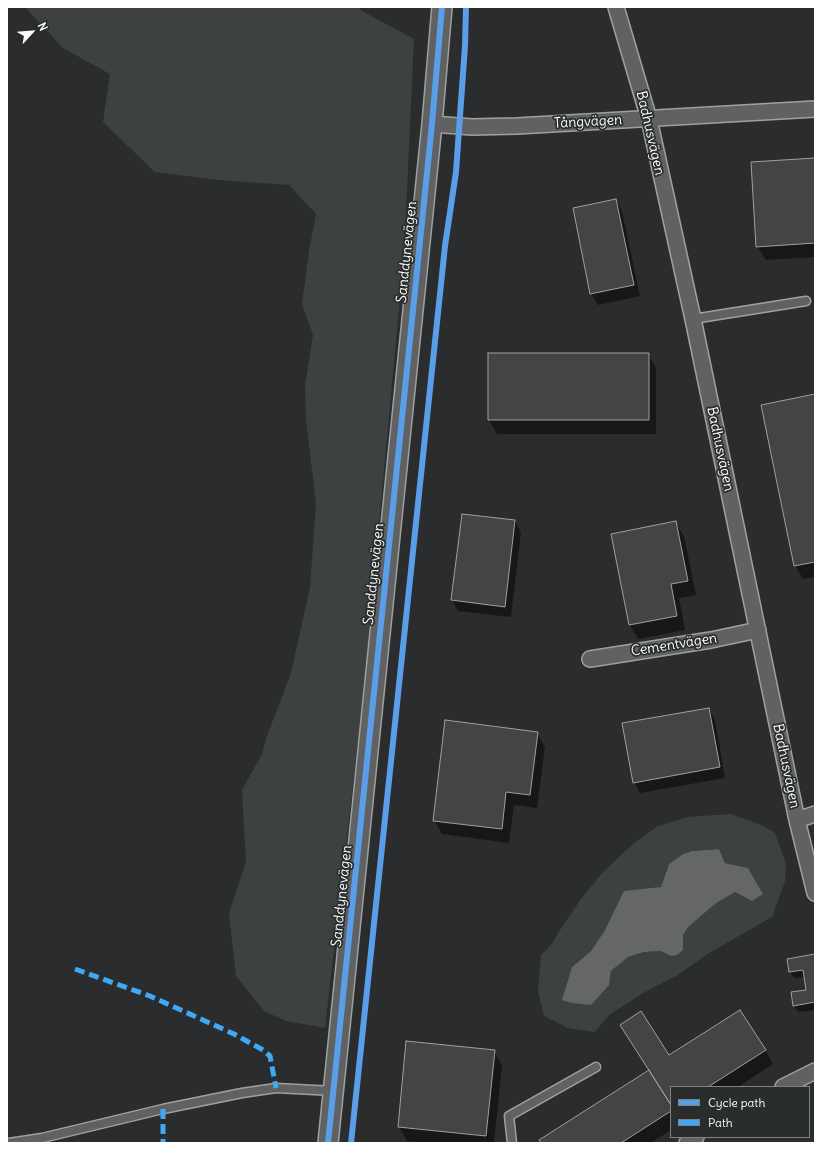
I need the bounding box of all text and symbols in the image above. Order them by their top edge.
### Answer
north arrow [12,12,52,52]
text: N [35,20,51,33]
street label: Badhusvägen [632,89,668,177]
street label: Tångvägen [553,112,623,132]
street label: Sanddynevägen [393,200,421,304]
street label: Badhusvägen [703,405,737,493]
street label: Sanddynevägen [360,522,388,626]
street label: Cementvägen [630,630,718,660]
street label: Badhusvägen [769,722,803,810]
street label: Sanddynevägen [328,844,356,948]
legend [670,1086,810,1138]
text: Cycle path [708,1095,765,1110]
text: Path [708,1115,733,1130]

